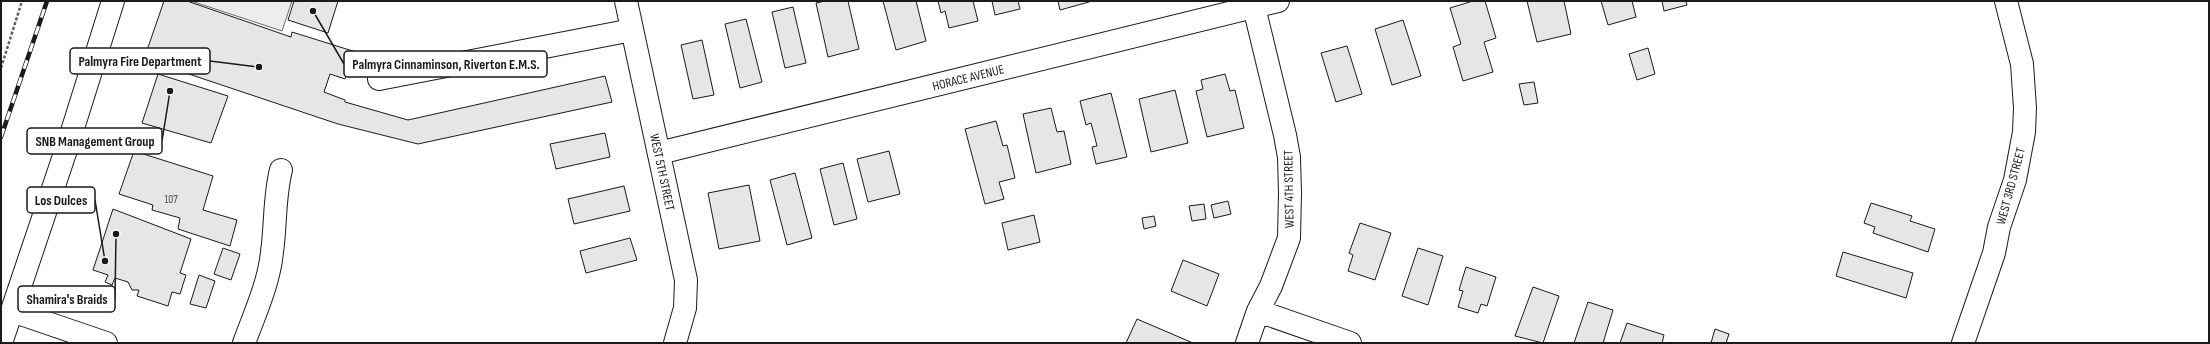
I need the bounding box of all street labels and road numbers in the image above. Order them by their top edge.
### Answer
street label: HORACE AVENUE [931,61,1006,95]
street label: WEST 5TH STREET [646,132,678,212]
street label: WEST 3RD STREET [1993,146,2029,227]
street label: WEST 4TH STREET [1280,150,1298,228]

